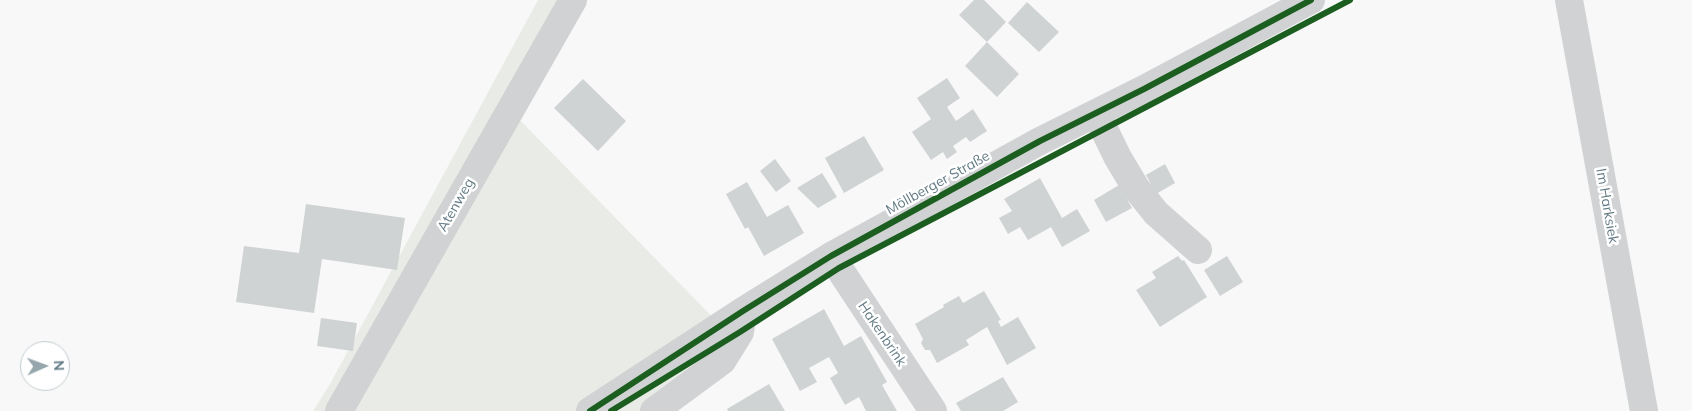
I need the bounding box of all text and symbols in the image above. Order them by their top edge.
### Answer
street label: Möllberger Straße [883,148,993,218]
street label: Im Harksiek [1592,167,1622,245]
street label: Atenweg [434,175,478,235]
street label: Hakenbrink [854,299,910,369]
north arrow [20,341,70,391]
text: N [50,360,68,371]

